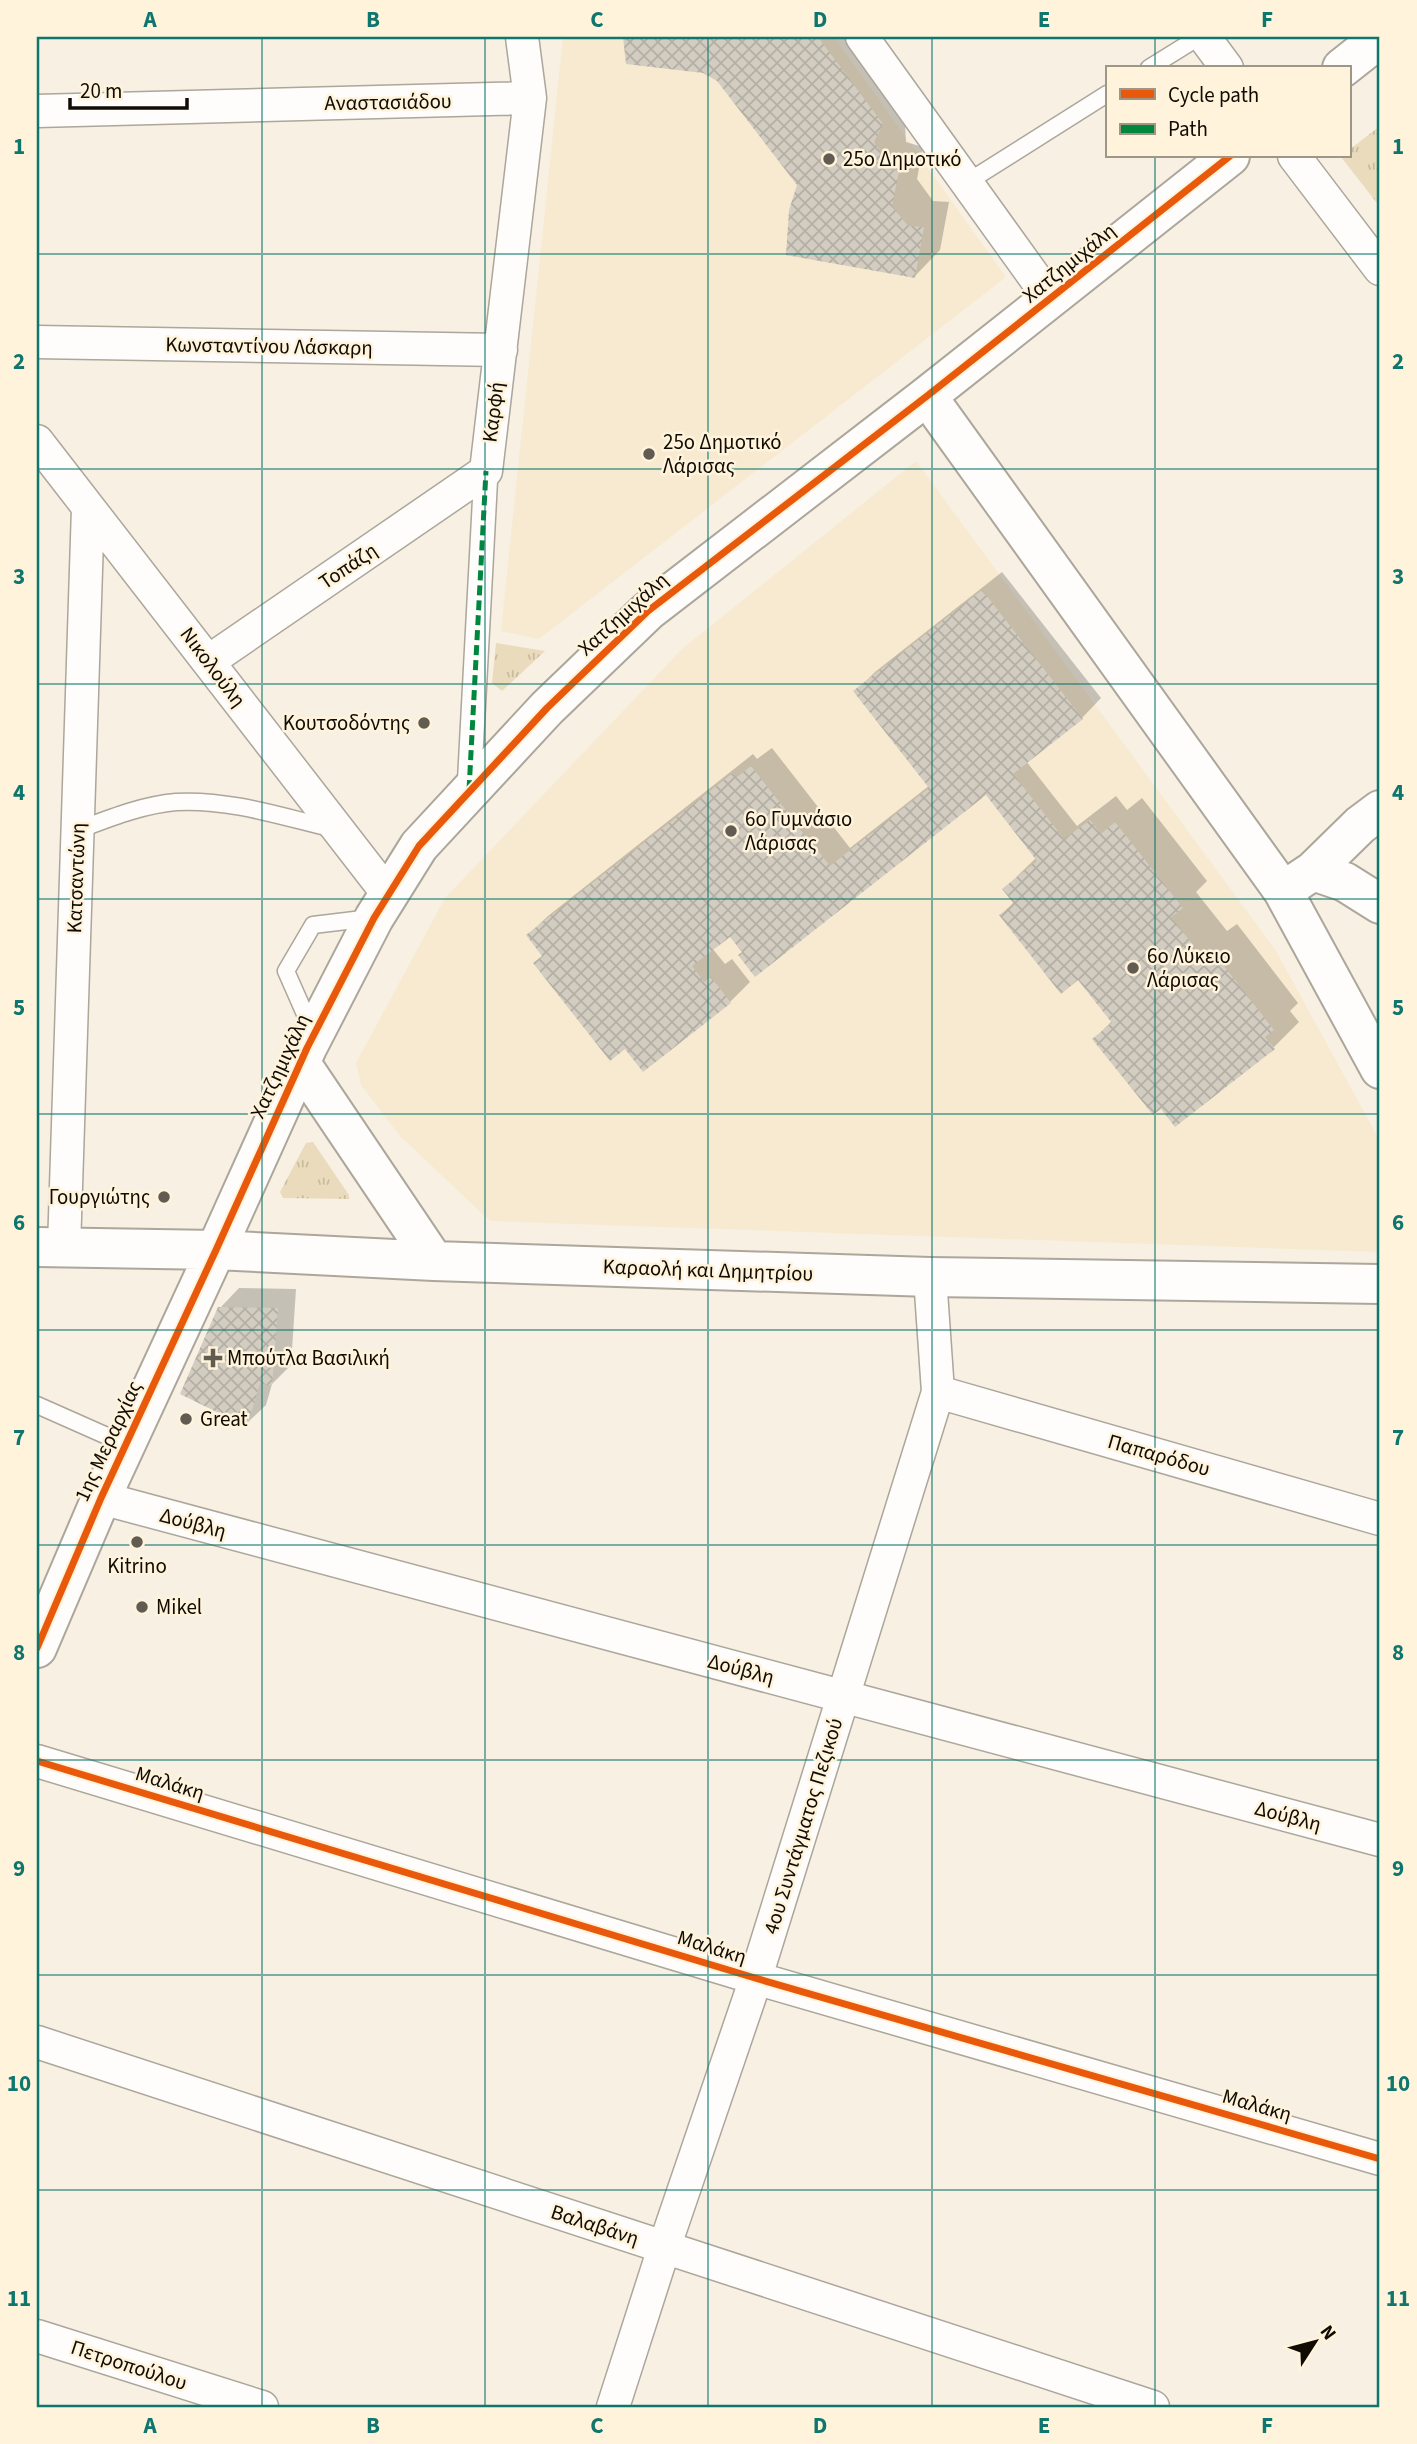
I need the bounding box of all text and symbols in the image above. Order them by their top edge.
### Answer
text: A [142,3,157,36]
text: B [366,3,380,36]
text: C [590,3,604,36]
text: D [813,3,827,36]
text: E [1038,3,1050,36]
text: F [1261,3,1273,36]
scale bar [70,66,187,110]
legend [1106,66,1350,158]
text: 20 m [80,76,122,106]
text: Cycle path [1168,80,1259,110]
street label: Αναστασιάδου [324,86,452,118]
text: Path [1168,114,1208,144]
text: 1 [13,130,25,163]
text: 1 [1392,130,1404,163]
place label: 25ο Δημοτικό [843,144,962,174]
marker: 25ο Δημοτικό [821,151,837,167]
street label: Χατζημιχάλη [1016,216,1122,310]
street label: Κωνσταντίνου Λάσκαρη [165,329,373,363]
text: 2 [13,345,25,378]
text: 2 [1392,345,1404,378]
street label: Καρφή [474,380,512,444]
place label: 25ο Δημοτικό Λάρισας [663,427,782,481]
marker: 25ο Δημοτικό Λάρισας [641,446,657,462]
street label: Τοπάζη [313,535,383,597]
text: 3 [13,560,25,593]
text: 3 [1392,560,1404,593]
street label: Χατζημιχάλη [571,565,675,663]
street label: Νικολούλη [173,621,253,713]
place label: Κουτσοδόντης [283,708,410,738]
marker: Κουτσοδόντης [416,715,432,731]
text: 4 [13,776,25,809]
text: 4 [1392,776,1404,809]
place label: 6ο Γυμνάσιο Λάρισας [745,804,852,858]
street label: Κατσαντώνη [59,822,93,934]
marker: 6ο Γυμνάσιο Λάρισας [723,823,739,839]
place label: 6ο Λύκειο Λάρισας [1147,941,1231,995]
marker: 6ο Λύκειο Λάρισας [1125,960,1141,976]
text: 5 [13,991,25,1024]
text: 5 [1392,991,1404,1024]
street label: Χατζημιχάλη [243,1009,317,1123]
place label: Γουργιώτης [49,1182,150,1212]
marker: Γουργιώτης [156,1189,172,1205]
text: 6 [13,1206,25,1239]
text: 6 [1392,1206,1404,1239]
street label: Καραολή και Δημητρίου [602,1251,814,1289]
place label: Μπούτλα Βασιλική [227,1343,390,1373]
marker: Μπούτλα Βασιλική [205,1350,221,1366]
street label: 1ης Μεραρχίας [67,1376,149,1506]
place label: Great [200,1404,248,1434]
marker: Great [178,1411,194,1427]
text: 7 [13,1421,25,1454]
text: 7 [1392,1421,1404,1454]
street label: Παπαρόδου [1104,1426,1214,1484]
street label: Δούβλη [156,1500,230,1546]
marker: Kitrino [129,1534,145,1550]
place label: Kitrino [107,1551,167,1581]
place label: Mikel [156,1592,202,1622]
marker: Mikel [134,1599,150,1615]
text: 8 [13,1636,25,1669]
text: 8 [1392,1636,1404,1669]
street label: Δούβλη [704,1646,778,1692]
street label: 4ου Συντάγματος Πεζικού [756,1714,850,1938]
street label: Μαλάκη [132,1758,208,1808]
street label: Δούβλη [1251,1793,1325,1839]
text: 9 [13,1852,25,1885]
text: 9 [1392,1852,1404,1885]
street label: Μαλάκη [674,1922,750,1972]
text: 10 [7,2067,31,2100]
text: 10 [1386,2067,1410,2100]
street label: Μαλάκη [1219,2081,1295,2129]
street label: Βαλαβάνη [547,2197,643,2253]
text: 11 [7,2282,31,2315]
text: 11 [1386,2282,1410,2315]
north arrow [1280,2308,1350,2378]
text: N [1313,2320,1342,2346]
street label: Πετροπούλου [67,2332,191,2398]
text: A [142,2409,157,2442]
text: B [366,2409,380,2442]
text: C [590,2409,604,2442]
text: D [813,2409,827,2442]
text: E [1038,2409,1050,2442]
text: F [1261,2409,1273,2442]

